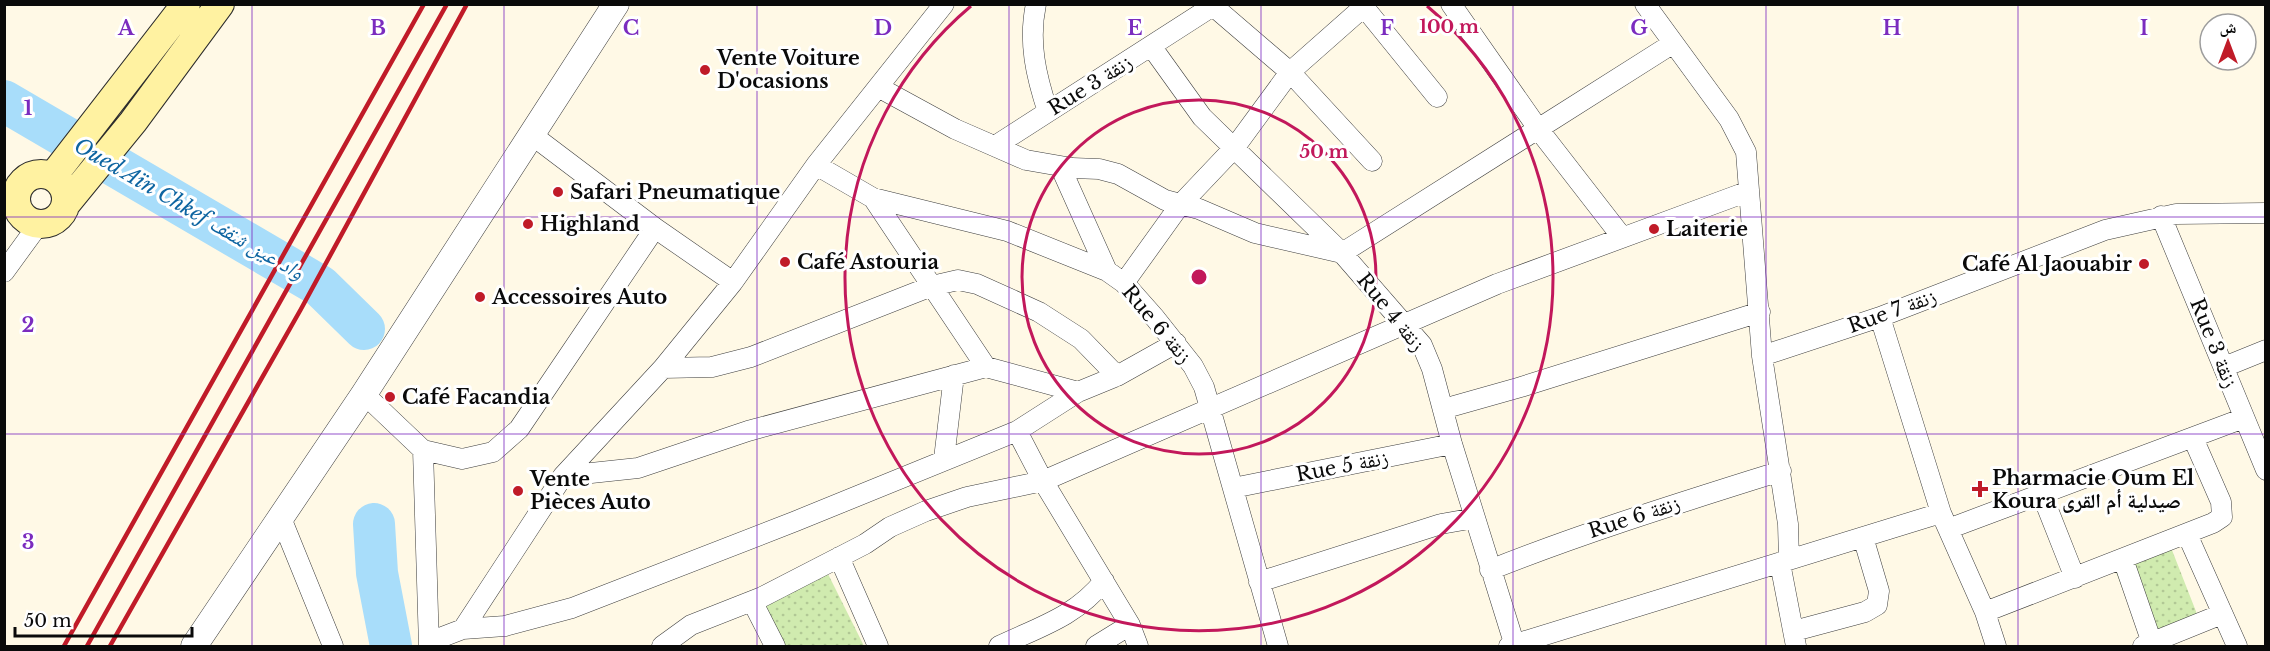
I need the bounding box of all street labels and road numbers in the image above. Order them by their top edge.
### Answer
street label: Rue 3 زنقة [1044,50,1136,120]
street label: Rue 4 زنقة [1352,268,1430,356]
street label: Rue 6 زنقة [1117,280,1197,368]
street label: Rue 7 زنقة [1845,284,1939,338]
street label: Rue 3 زنقة [2185,295,2243,391]
street label: Rue 5 زنقة [1294,445,1390,487]
street label: Rue 6 زنقة [1585,491,1683,543]

